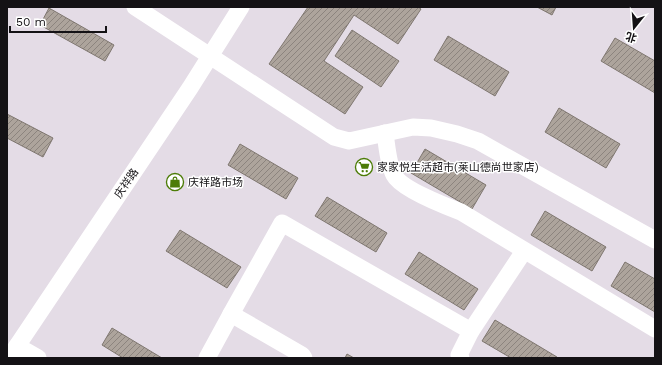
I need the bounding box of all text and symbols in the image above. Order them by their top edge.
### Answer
scale bar [10,8,106,34]
north arrow [614,8,654,48]
text: 50 m [16,15,46,29]
text: 北 [624,29,638,45]
supermarket icon: 家家悦生活超市(莱山德尚世家店) [354,157,374,177]
place label: 家家悦生活超市(莱山德尚世家店) [377,161,539,174]
street label: 庆祥路 [112,166,141,201]
shop icon: 庆祥路市场 [165,172,185,192]
place label: 庆祥路市场 [188,176,243,189]

